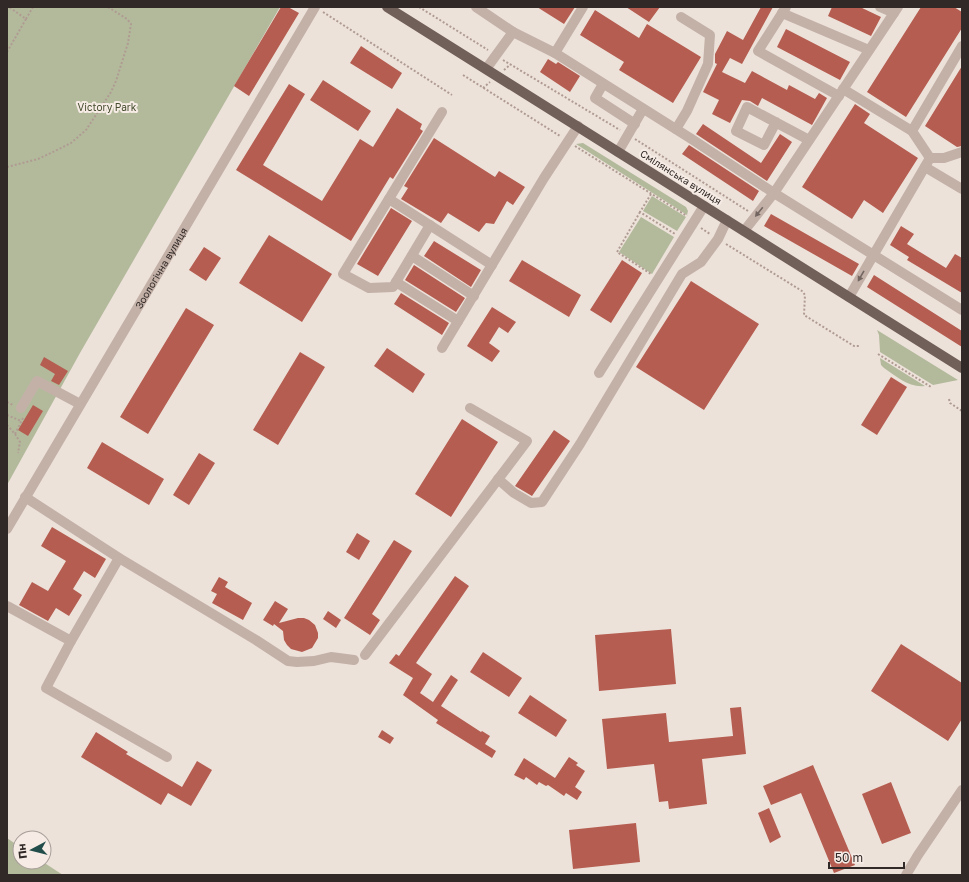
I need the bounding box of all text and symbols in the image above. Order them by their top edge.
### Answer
park label: Victory Park [78,101,137,113]
street label: Смілянська вулиця [638,147,724,207]
one-way arrow [754,207,763,217]
street label: Зоологічна вулиця [132,225,190,311]
one-way arrow [858,270,865,282]
north arrow [12,830,52,870]
text: Пн [14,843,29,860]
scale bar [829,844,904,870]
text: 50 m [835,850,863,865]

